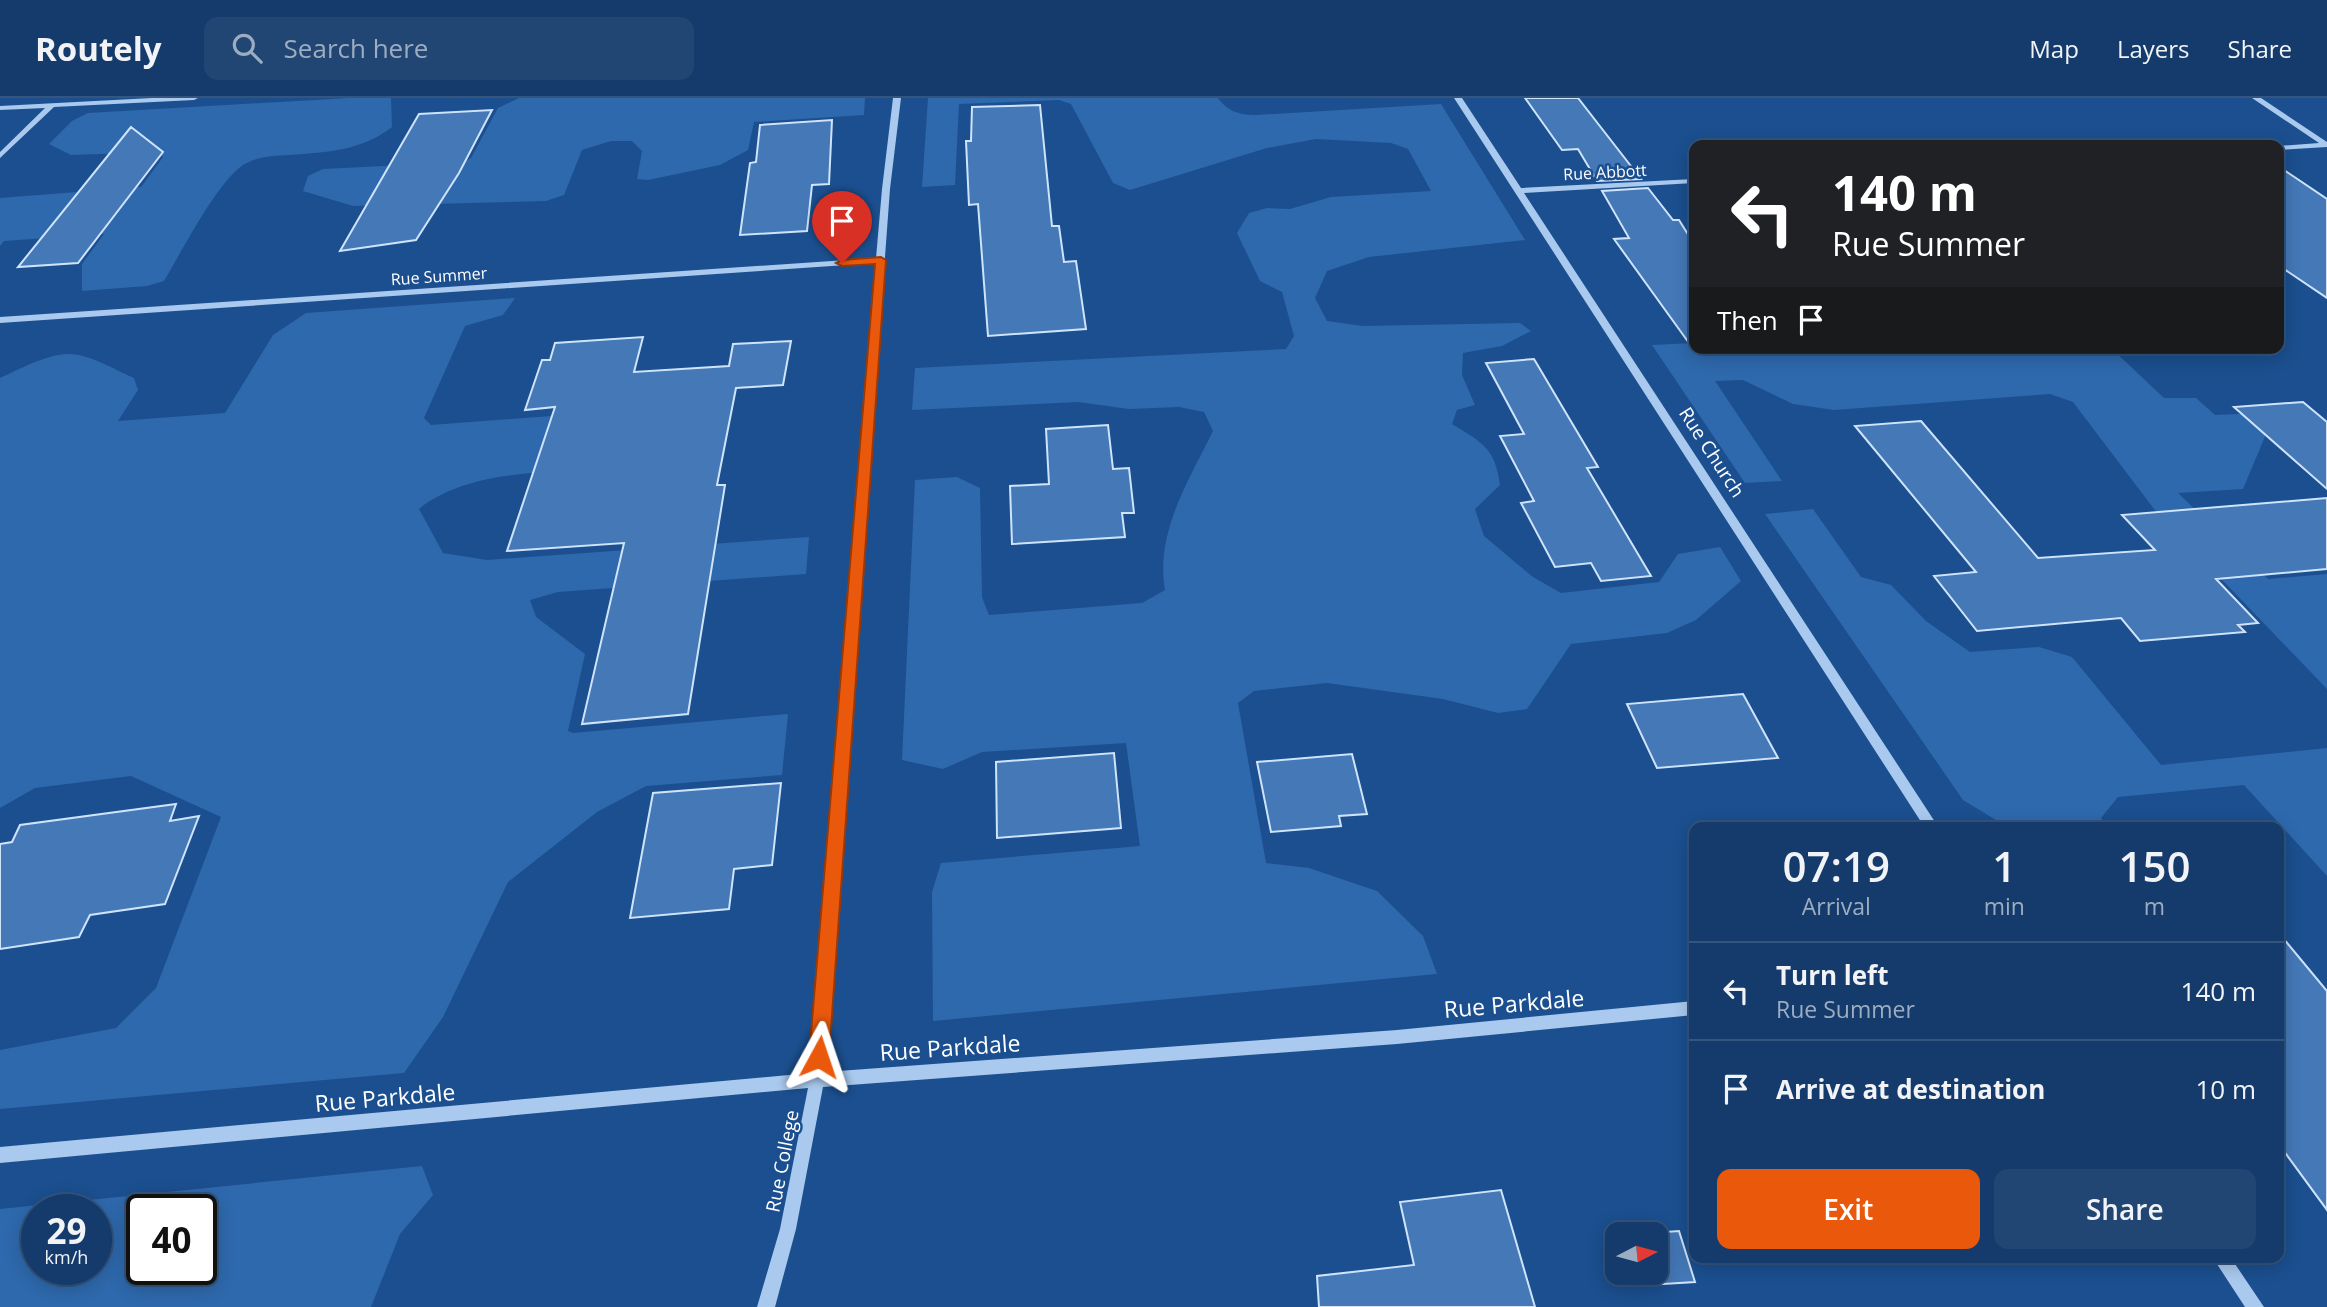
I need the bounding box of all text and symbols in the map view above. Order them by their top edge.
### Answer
search box [204,17,694,80]
text: Routely [35,26,162,71]
icon: search [228,29,266,67]
text: Search here [284,30,428,66]
text: Map [2029,32,2079,65]
text: Layers [2117,32,2190,65]
text: Share [2228,32,2292,65]
street label: Rue Abbott [1563,159,1648,185]
text: 140 m [1832,159,1977,225]
icon: left [1717,168,1808,259]
pin [812,191,872,263]
icon: arrive [823,202,861,240]
text: Rue Summer [1832,222,2025,265]
street label: Rue Summer [390,262,488,290]
icon: arrive [1792,301,1830,339]
text: Then [1717,302,1778,338]
street label: Rue Church [1673,402,1751,502]
text: 07:19 [1783,837,1890,894]
text: 1 [1992,837,2016,894]
text: 150 [2118,837,2190,894]
text: Arrival [1802,890,1871,922]
text: min [1984,890,2025,922]
text: m [2144,890,2165,922]
text: Turn left [1776,957,1888,993]
icon: left [1717,972,1755,1010]
text: 140 m [2181,973,2256,1009]
street label: Rue Parkdale [1442,981,1586,1025]
text: Rue Summer [1776,993,1915,1025]
position arrow [782,1020,856,1094]
street label: Rue Parkdale [879,1026,1021,1068]
icon: arrive [1717,1070,1755,1108]
text: Arrive at destination [1776,1071,2045,1107]
text: 10 m [2195,1071,2256,1107]
street label: Rue Parkdale [313,1075,457,1119]
street label: Rue College [759,1108,805,1214]
button: Exit [1717,1169,1980,1249]
button: Share [1994,1169,2256,1249]
speed limit sign: 40 [126,1194,217,1285]
text: 29 [46,1207,87,1254]
north arrow [1605,1222,1668,1284]
map controls [1605,1222,1668,1285]
text: km/h [45,1245,88,1269]

